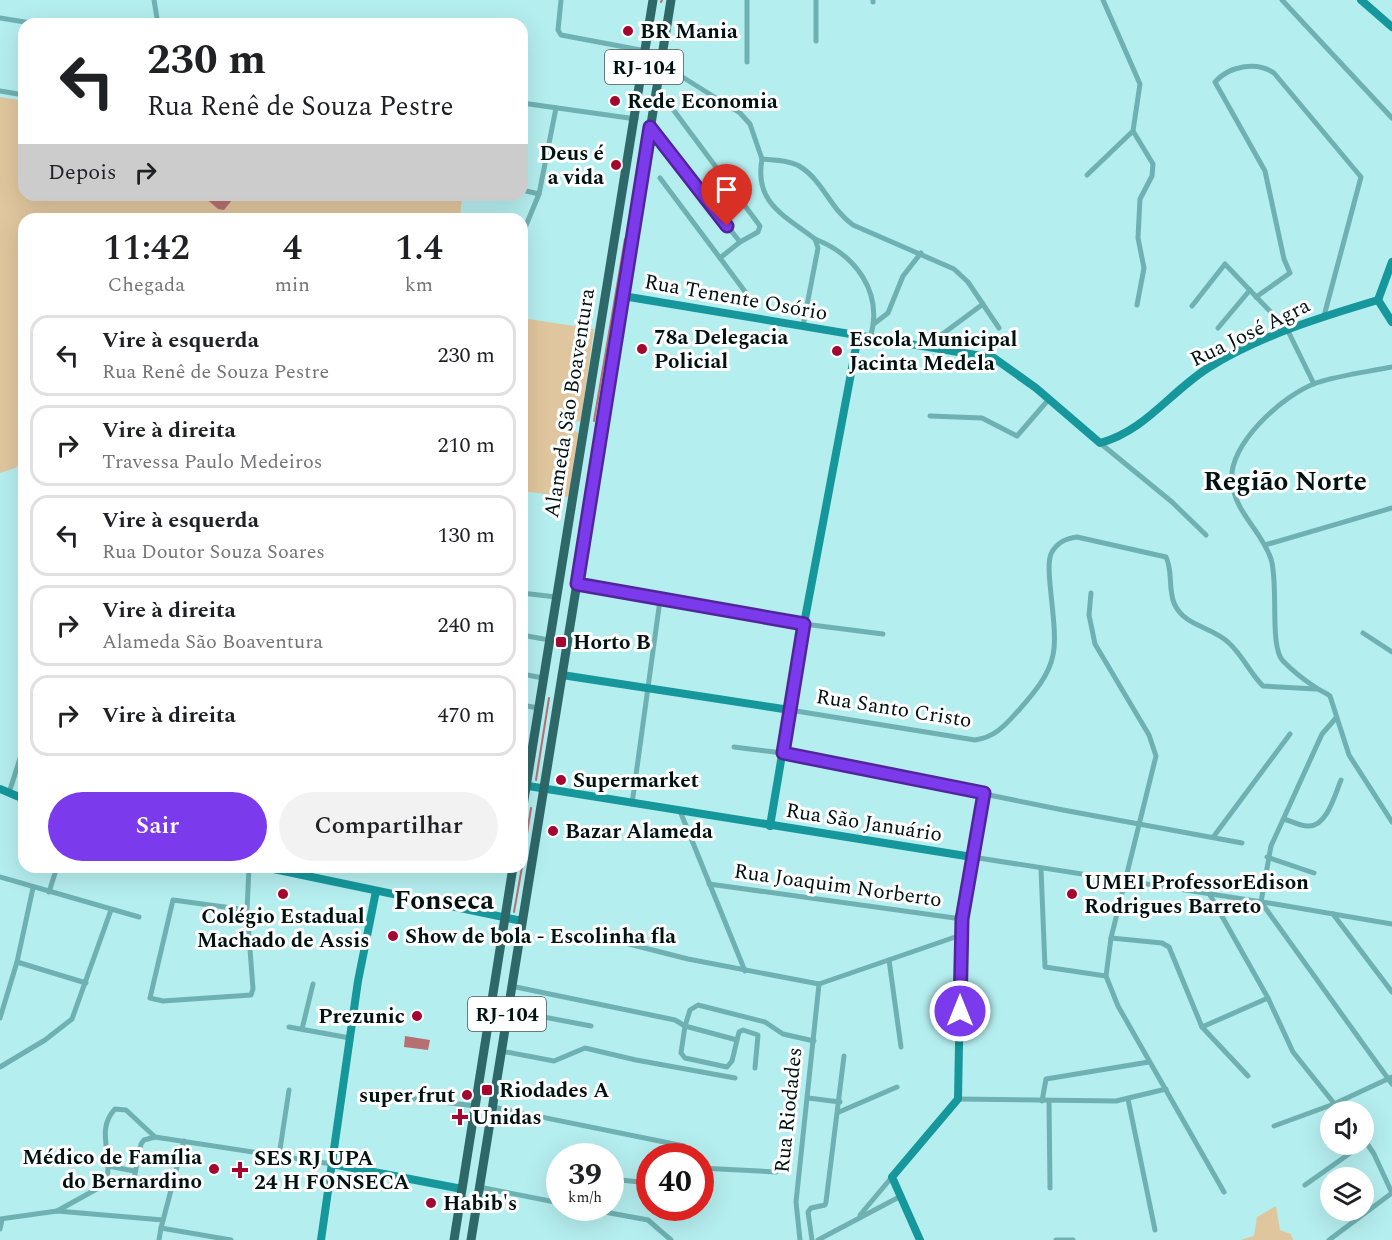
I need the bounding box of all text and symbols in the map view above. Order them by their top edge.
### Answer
place label: BR Mania [640,16,738,48]
marker: BR Mania [621,24,635,38]
text: 230 m [147,29,266,92]
icon: left [48,42,126,120]
road number: RJ-104 [605,50,683,84]
text: Rua Renê de Souza Pestre [147,86,454,128]
place label: Rede Economia [627,86,778,118]
marker: Rede Economia [608,94,622,108]
place label: Deus é a vida [539,138,604,194]
text: Depois [48,156,117,189]
icon: right [129,156,162,189]
marker: Deus é a vida [609,158,623,172]
pin [701,164,752,226]
icon: arrive [710,173,743,206]
text: 11:42 [103,221,190,276]
text: 4 [283,221,302,276]
text: 1.4 [395,221,443,276]
street label: Rua Tenente Osório [642,266,830,330]
text: Chegada [108,270,185,300]
text: min [275,270,310,300]
text: km [405,270,433,300]
street label: Alameda São Boaventura [536,285,604,520]
street label: Rua José Agra [1185,290,1317,376]
place label: 78a Delegacia Policial [654,322,789,378]
text: Vire à esquerda [102,324,259,357]
place label: Escola Municipal Jacinta Medela [849,324,1017,380]
icon: left [51,339,84,372]
text: 230 m [438,339,495,372]
marker: 78a Delegacia Policial [635,342,649,356]
marker: Escola Municipal Jacinta Medela [830,344,844,358]
text: Rua Renê de Souza Pestre [102,357,329,387]
text: Vire à direita [102,414,236,447]
icon: right [51,429,84,462]
text: 210 m [438,429,495,462]
text: Travessa Paulo Medeiros [102,447,322,477]
district label: Região Norte [1203,461,1367,503]
text: Vire à esquerda [102,504,259,537]
icon: left [51,519,84,552]
text: 130 m [438,519,495,552]
text: Rua Doutor Souza Soares [102,537,325,567]
text: Vire à direita [102,594,236,627]
icon: right [51,609,84,642]
text: 240 m [438,609,495,642]
text: Alameda São Boaventura [102,627,323,657]
place label: Horto B [573,627,651,659]
marker: Horto B [554,635,568,649]
street label: Rua Santo Cristo [814,681,974,737]
icon: right [51,699,84,732]
text: Vire à direita [102,699,236,732]
text: 470 m [438,699,495,732]
place label: Supermarket [573,765,699,797]
marker: Supermarket [554,773,568,787]
button: Sair [48,792,267,861]
button: Compartilhar [279,792,498,861]
street label: Rua São Januário [783,795,944,851]
place label: Bazar Alameda [565,816,713,848]
marker: Bazar Alameda [546,824,560,838]
street label: Rua Joaquim Norberto [732,856,944,916]
place label: UMEI ProfessorEdison Rodrigues Barreto [1084,867,1309,923]
district label: Fonseca [394,880,494,922]
marker: Colégio Estadual Machado de Assis [276,887,290,901]
marker: UMEI ProfessorEdison Rodrigues Barreto [1065,887,1079,901]
place label: Colégio Estadual Machado de Assis [197,901,369,957]
place label: Show de bola - Escolinha fla [405,921,676,953]
marker: Show de bola - Escolinha fla [386,929,400,943]
position arrow [928,979,992,1043]
road number: RJ-104 [468,997,546,1031]
place label: Prezunic [318,1001,405,1033]
marker: Prezunic [410,1009,424,1023]
street label: Rua Riodades [766,1046,811,1174]
place label: Riodades A [499,1075,609,1107]
place label: super frut [359,1080,455,1112]
marker: Riodades A [480,1083,494,1097]
marker: super frut [460,1088,474,1102]
map controls [1320,1101,1374,1221]
button: sound [1320,1101,1374,1155]
place label: Unidas [472,1102,542,1134]
marker: Unidas [453,1110,467,1124]
place label: Médico de Família do Bernardino [22,1142,202,1198]
place label: SES RJ UPA 24 H FONSECA [254,1143,410,1199]
speed limit sign: 40 [636,1143,714,1221]
text: 39 [568,1152,602,1198]
marker: SES RJ UPA 24 H FONSECA [231,1161,249,1179]
marker: Médico de Família do Bernardino [207,1162,221,1176]
button: layers [1320,1167,1374,1221]
text: km/h [568,1186,602,1209]
place label: Habib's [443,1188,517,1220]
marker: Habib's [424,1196,438,1210]

